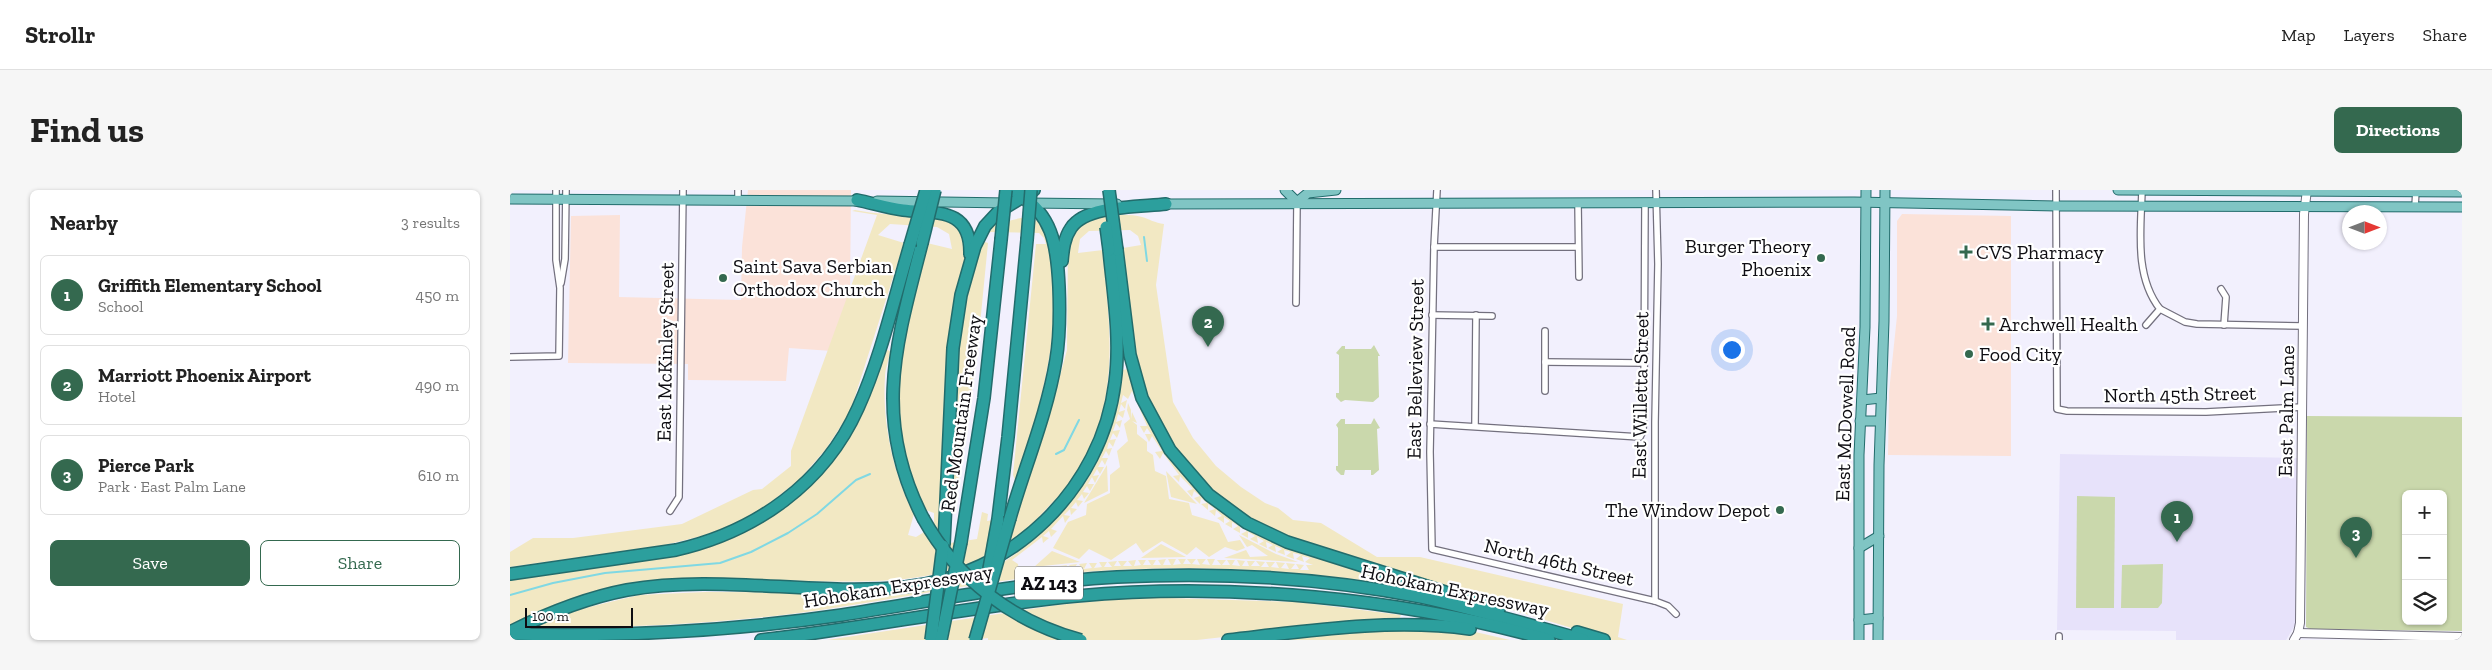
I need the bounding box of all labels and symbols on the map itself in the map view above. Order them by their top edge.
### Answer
north arrow [2342,205,2387,250]
place label: Burger Theory Phoenix [1685,234,1812,281]
place label: CVS Pharmacy [1976,240,2105,264]
marker: CVS Pharmacy [1960,246,1972,258]
marker: Burger Theory Phoenix [1815,252,1827,264]
place label: Saint Sava Serbian Orthodox Church [733,254,893,301]
street label: East McKinley Street [651,261,679,442]
marker: Saint Sava Serbian Orthodox Church [717,272,729,284]
street label: East Belleview Street [1401,278,1429,459]
pin: 2 [1192,306,1224,347]
street label: East Willetta Street [1627,311,1653,479]
street label: Red Mountain Freeway [935,312,987,513]
place label: Archwell Health [1999,312,2139,336]
marker: Archwell Health [1981,317,1995,331]
street label: East McDowell Road [1830,326,1860,502]
your location [1719,337,1745,363]
place label: Food City [1979,342,2063,366]
street label: East Palm Lane [2273,345,2299,477]
marker: Food City [1963,348,1975,360]
street label: North 45th Street [2103,381,2257,407]
place label: The Window Depot [1605,498,1771,522]
pin: 1 [2161,501,2193,542]
marker: The Window Depot [1774,504,1786,516]
pin: 3 [2340,517,2372,558]
street label: North 46th Street [1482,533,1637,591]
street label: Hohokam Expressway [1359,558,1552,622]
street label: Hohokam Expressway [802,559,995,613]
road number: AZ 143 [1015,566,1083,599]
scale bar [525,605,632,628]

